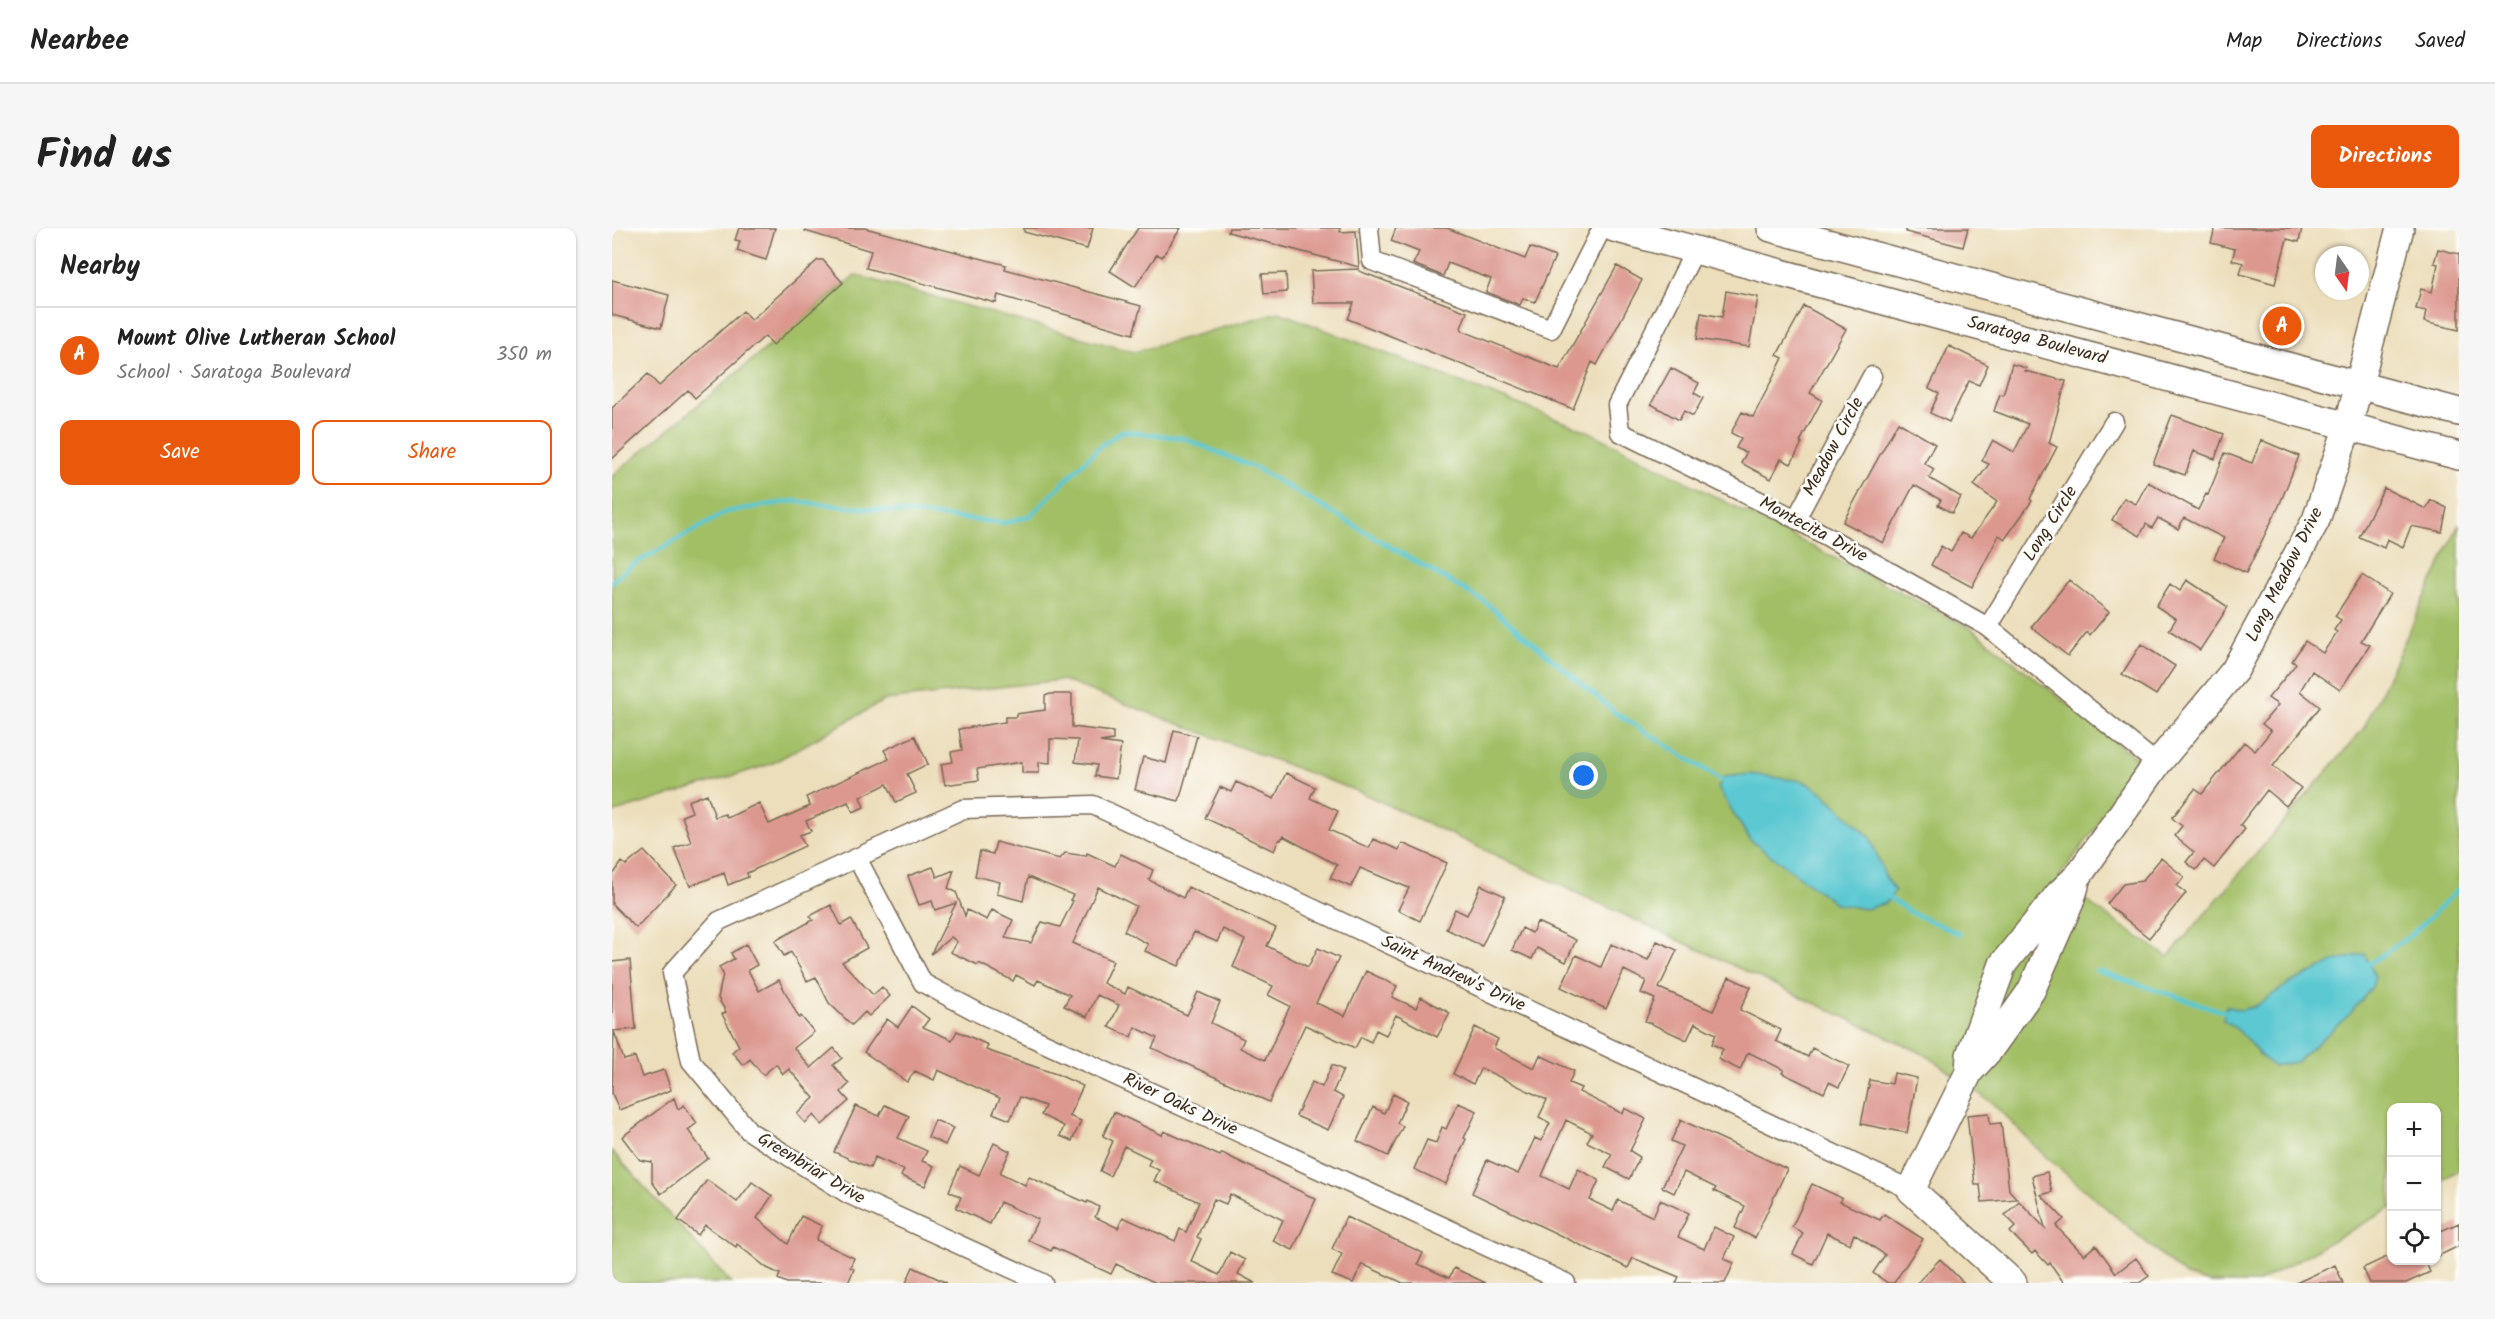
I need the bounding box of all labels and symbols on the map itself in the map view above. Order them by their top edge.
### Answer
north arrow [2315,246,2369,300]
pin: A [2262,304,2302,348]
street label: Saratoga Boulevard [1964,308,2111,374]
street label: Meadow Circle [1796,392,1872,502]
street label: Long Circle [2016,480,2086,568]
street label: Montecita Drive [1753,489,1873,571]
street label: Long Meadow Drive [2238,502,2332,648]
your location [1569,761,1598,790]
street label: Saint Andrew's Drive [1376,928,1530,1020]
street label: River Oaks Drive [1118,1066,1242,1144]
street label: Greenbriar Drive [751,1125,871,1213]

